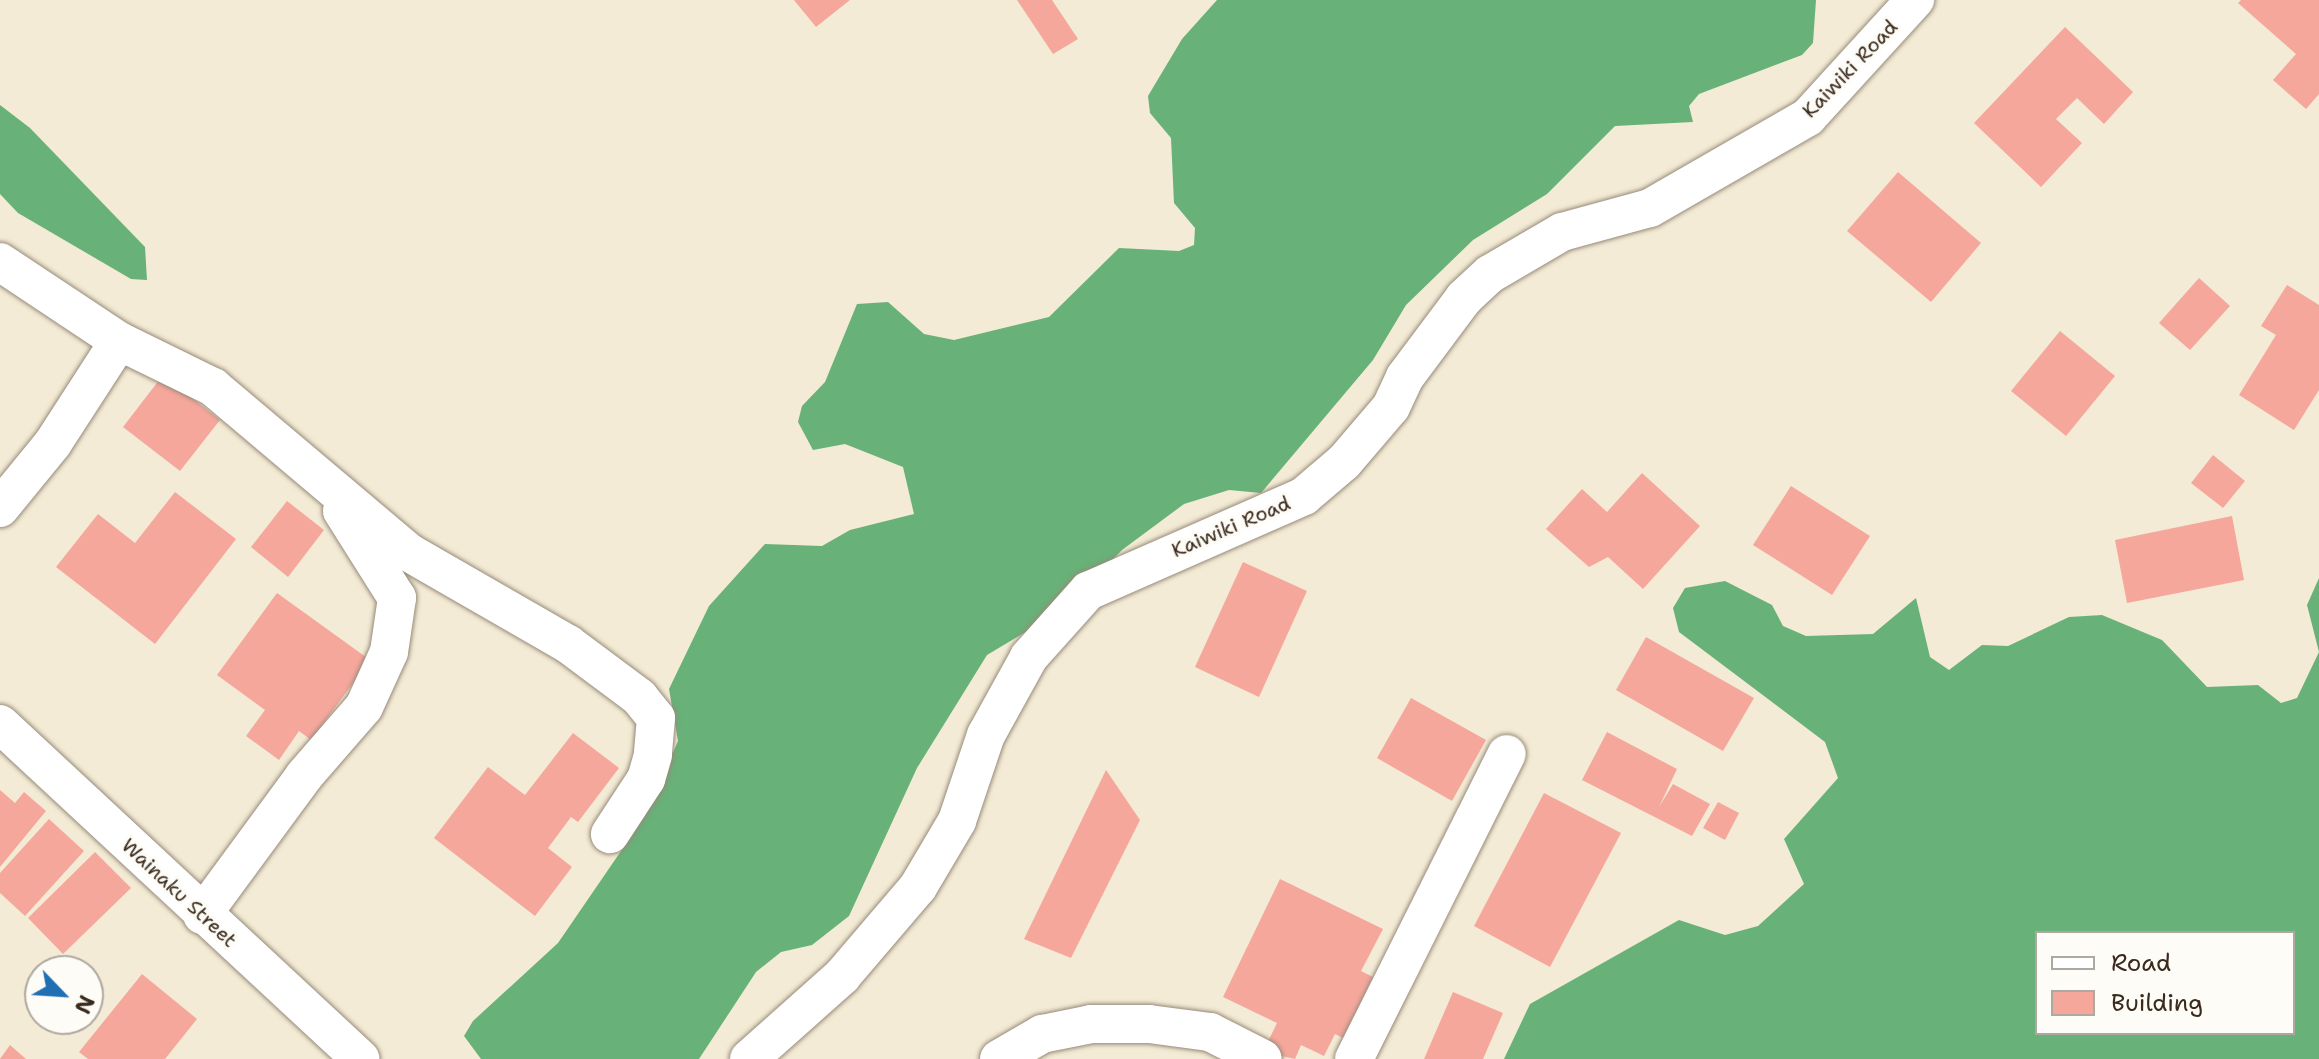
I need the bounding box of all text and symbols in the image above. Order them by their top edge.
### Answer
street label: Kaiwiki Road [1797,15,1903,123]
street label: Kaiwiki Road [1168,491,1294,563]
street label: Wainaku Street [116,833,242,953]
legend [2035,931,2295,1035]
text: Road [2111,947,2171,979]
north arrow [24,955,104,1035]
text: Building [2111,987,2203,1019]
text: N [68,990,101,1019]

